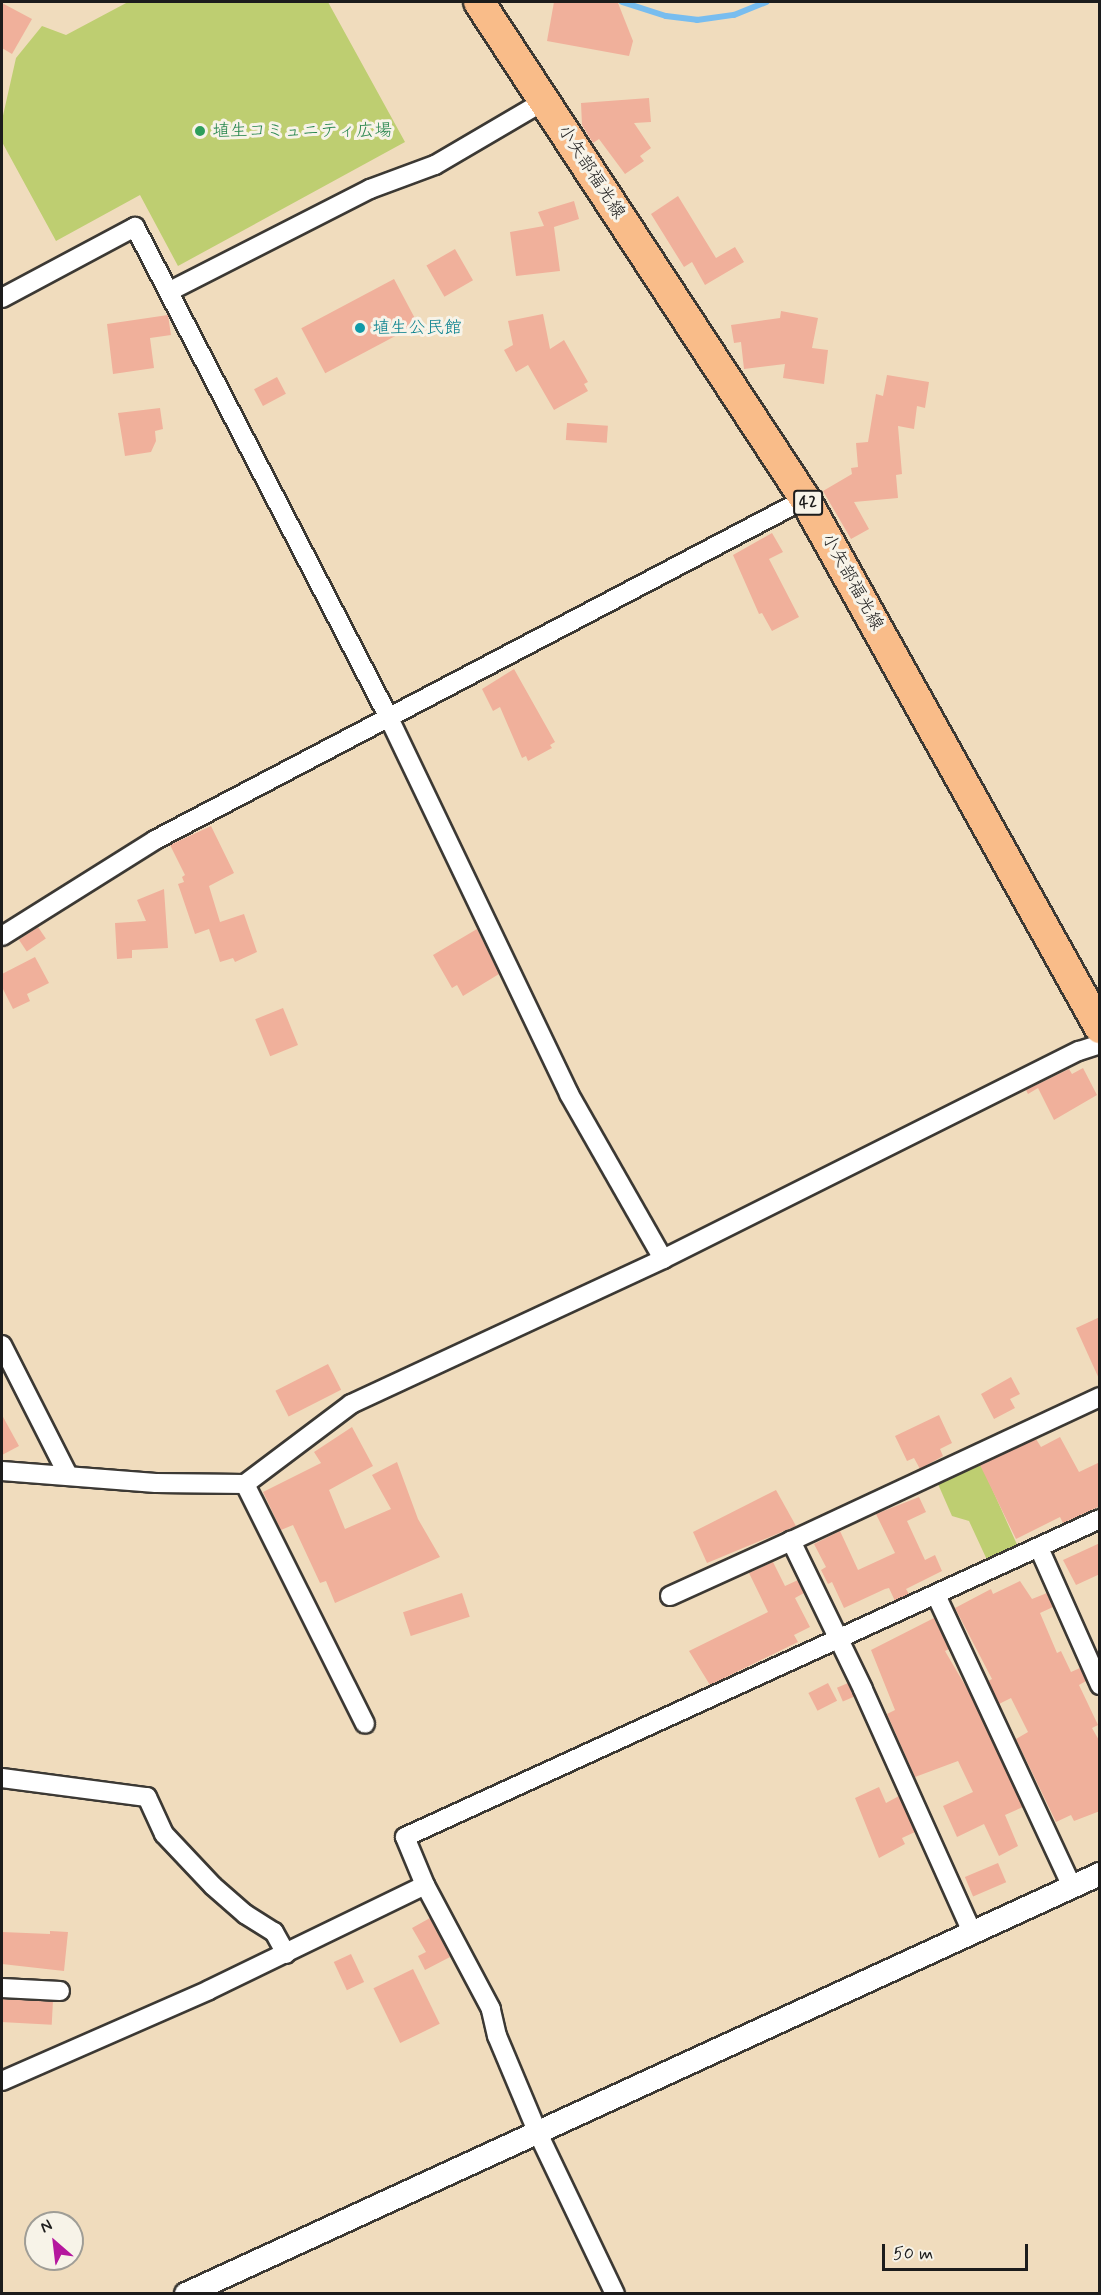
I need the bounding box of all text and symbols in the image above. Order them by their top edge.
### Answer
place label: 埴生コミュニティ広場 [212,120,392,142]
street label: 小矢部福光線 [553,121,629,223]
marker: 埴生コミュニティ広場 [193,124,207,138]
place label: 埴生公民館 [372,317,462,339]
marker: 埴生公民館 [353,321,367,335]
road number: 42 [793,490,823,516]
street label: 小矢部福光線 [816,530,888,634]
north arrow [24,2211,84,2271]
text: N [37,2215,56,2238]
scale bar [885,2232,1030,2270]
text: 50 m [893,2242,933,2266]

